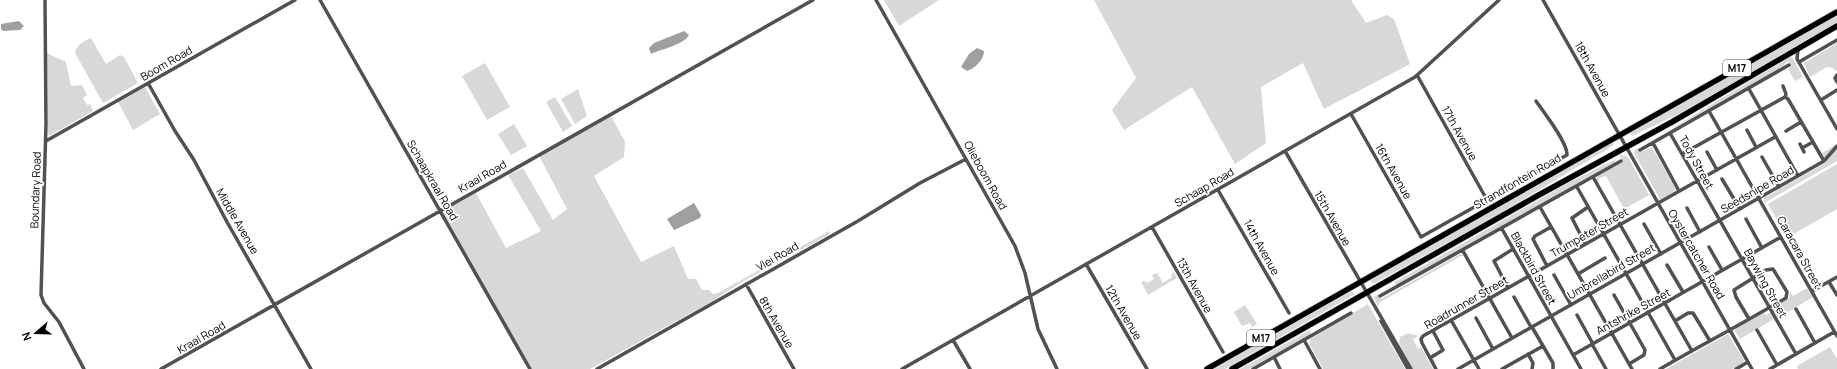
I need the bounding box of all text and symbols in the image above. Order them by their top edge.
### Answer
street label: 18th Avenue [1572,38,1615,100]
street label: Boom Road [137,42,195,84]
road number: M17 [1723,60,1751,76]
street label: 17th Avenue [1439,103,1482,164]
street label: Tody Street [1676,133,1718,191]
street label: Schaapkraal Road [404,137,462,223]
street label: Olieboom Road [961,138,1011,212]
street label: 16th Avenue [1372,140,1416,202]
street label: Strandfontein Road [1470,150,1564,212]
street label: Boundary Road [26,151,44,229]
street label: Kraal Road [455,156,509,196]
street label: Seedsnipe Road [1718,162,1796,216]
street label: Schaap Road [1171,164,1237,210]
street label: Middle Avenue [213,185,263,257]
street label: 15th Avenue [1311,188,1355,249]
street label: Trumpeter Street [1547,204,1631,260]
street label: Oystercatcher Road [1665,206,1729,302]
street label: Caracara Street [1774,213,1826,291]
street label: 14th Avenue [1241,216,1284,278]
street label: Blackbird Street [1508,229,1560,307]
street label: Vlei Road [753,238,801,274]
street label: Umbrellabird Street [1564,240,1658,302]
street label: Baywing Street [1741,246,1791,320]
street label: 13th Avenue [1174,255,1217,316]
street label: Roadrunner Street [1421,272,1511,332]
street label: 12th Avenue [1102,282,1146,343]
street label: Antshrike Street [1593,284,1673,338]
street label: 8th Avenue [756,293,798,351]
north arrow [16,313,56,353]
street label: Kraal Road [174,317,228,357]
text: N [18,330,35,343]
road number: M17 [1247,330,1275,346]

